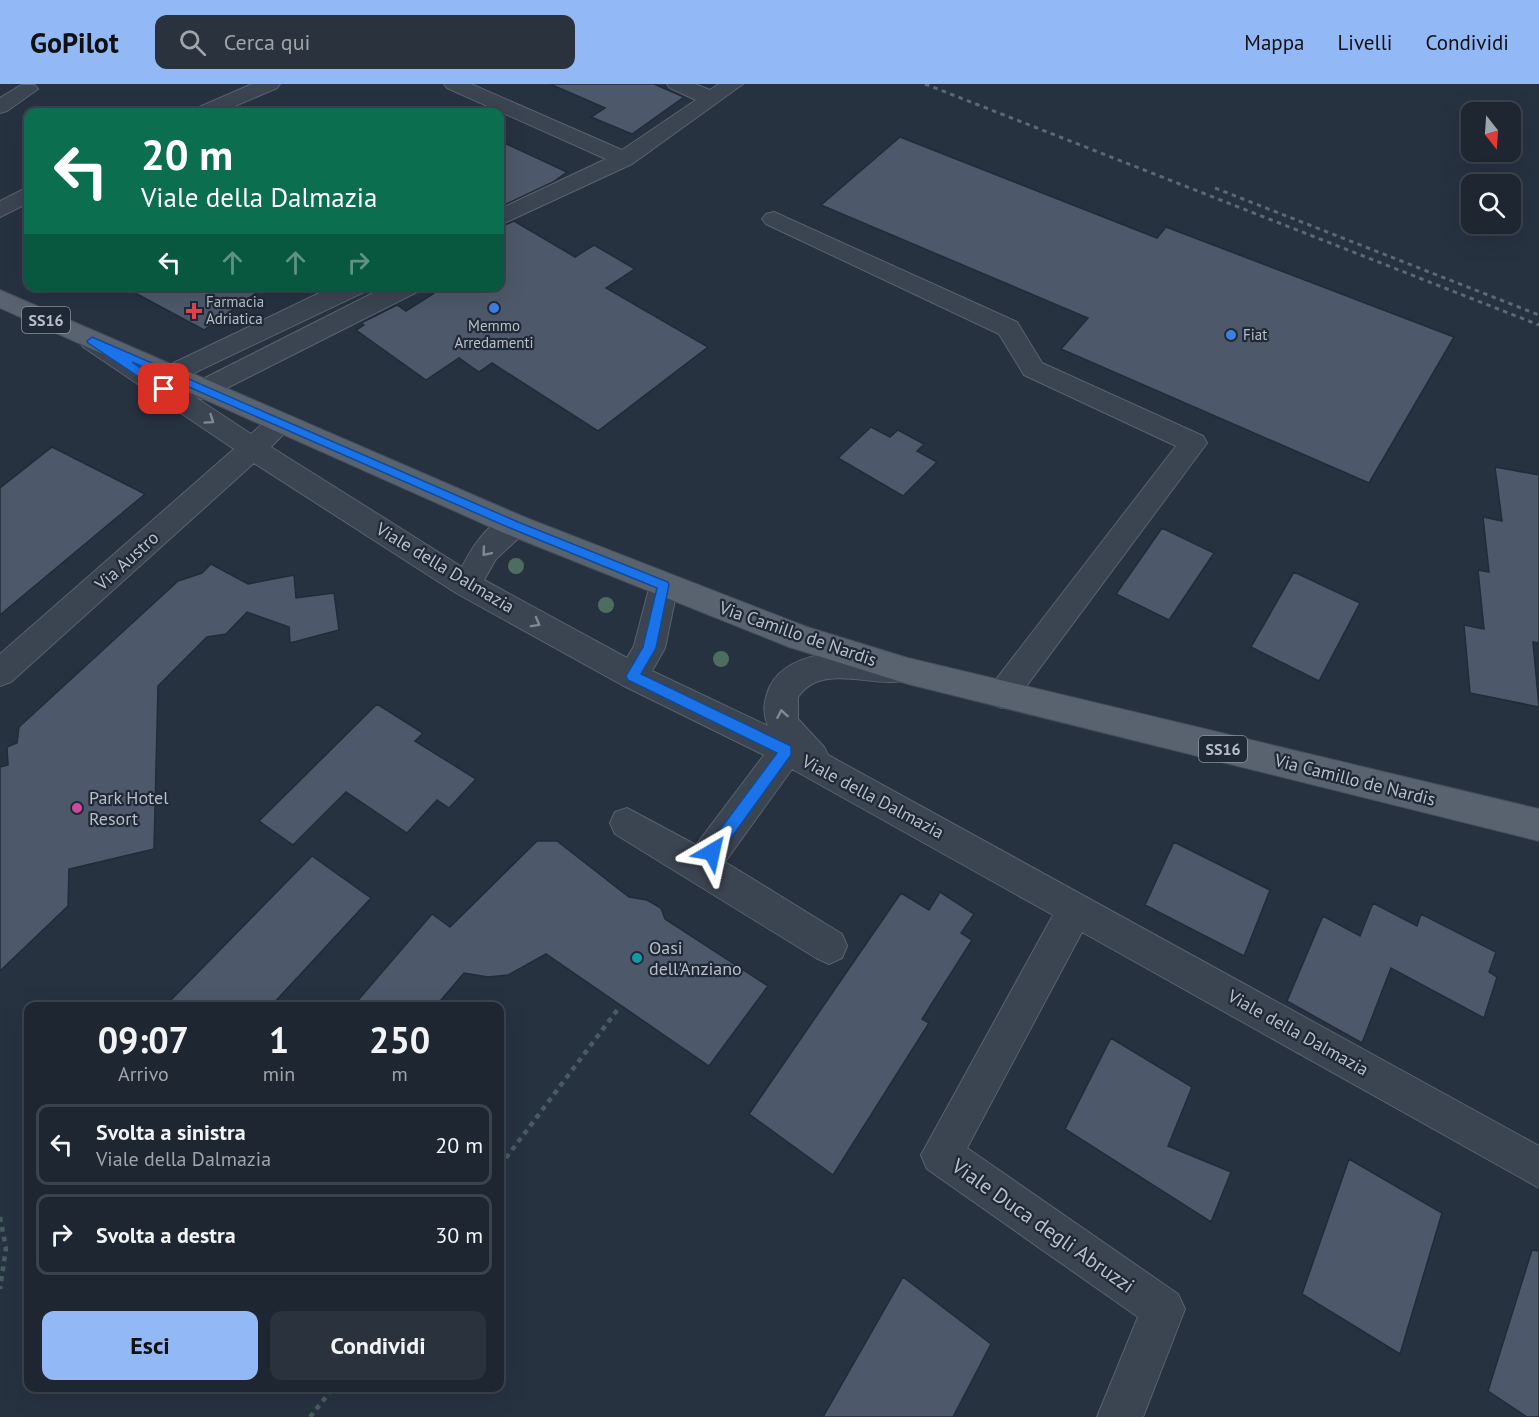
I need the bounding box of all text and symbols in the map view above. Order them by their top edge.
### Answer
search box [155,15,575,69]
text: GoPilot [30,24,119,61]
icon: search [176,26,209,59]
text: Cerca qui [224,28,310,56]
text: Mappa [1244,29,1304,56]
text: Livelli [1337,29,1392,56]
text: Condividi [1425,29,1509,56]
north arrow [1461,102,1521,162]
map controls [1461,102,1521,234]
text: 20 m [141,127,233,182]
icon: left [42,132,120,210]
button: search [1461,174,1521,234]
text: Viale della Dalmazia [141,180,377,214]
icon: left [153,246,186,279]
icon: ahead [216,246,249,279]
icon: ahead [279,246,312,279]
icon: right [342,246,375,279]
place label: Farmacia Adriatica [206,292,264,328]
marker: Memmo Arredamenti [487,301,501,315]
marker: Farmacia Adriatica [187,304,201,318]
road number: SS16 [22,307,70,333]
place label: Memmo Arredamenti [454,316,534,352]
place label: Fiat [1243,325,1267,344]
marker: Fiat [1224,328,1238,342]
pin [138,363,189,414]
icon: arrive [147,372,180,405]
one-way arrow [204,413,215,424]
street label: Viale della Dalmazia [371,517,519,618]
street label: Via Austro [89,526,163,596]
one-way arrow [483,545,494,556]
street label: Via Camillo de Nardis [715,595,880,671]
one-way arrow [530,616,541,627]
one-way arrow [777,709,789,719]
road number: SS16 [1199,736,1247,762]
street label: Via Camillo de Nardis [1271,748,1438,811]
street label: Viale della Dalmazia [797,749,948,844]
place label: Park Hotel Resort [89,786,169,830]
marker: Park Hotel Resort [70,801,84,815]
position arrow [680,820,744,884]
place label: Oasi dell'Anziano [649,936,742,980]
marker: Oasi dell'Anziano [630,951,644,965]
street label: Viale della Dalmazia [1223,984,1373,1081]
text: 09:07 [98,1016,189,1063]
text: 1 [269,1016,289,1063]
text: 250 [369,1016,430,1063]
text: Arrivo [118,1061,169,1087]
text: min [263,1061,295,1087]
text: m [392,1061,408,1087]
text: Svolta a sinistra [96,1118,246,1146]
icon: left [45,1128,78,1161]
text: 20 m [435,1131,483,1159]
text: Viale della Dalmazia [96,1146,271,1172]
street label: Viale Duca degli Abruzzi [946,1152,1140,1299]
icon: right [45,1218,78,1251]
text: Svolta a destra [96,1221,236,1249]
text: 30 m [435,1221,483,1249]
button: Esci [42,1311,258,1380]
button: Condividi [270,1311,486,1380]

